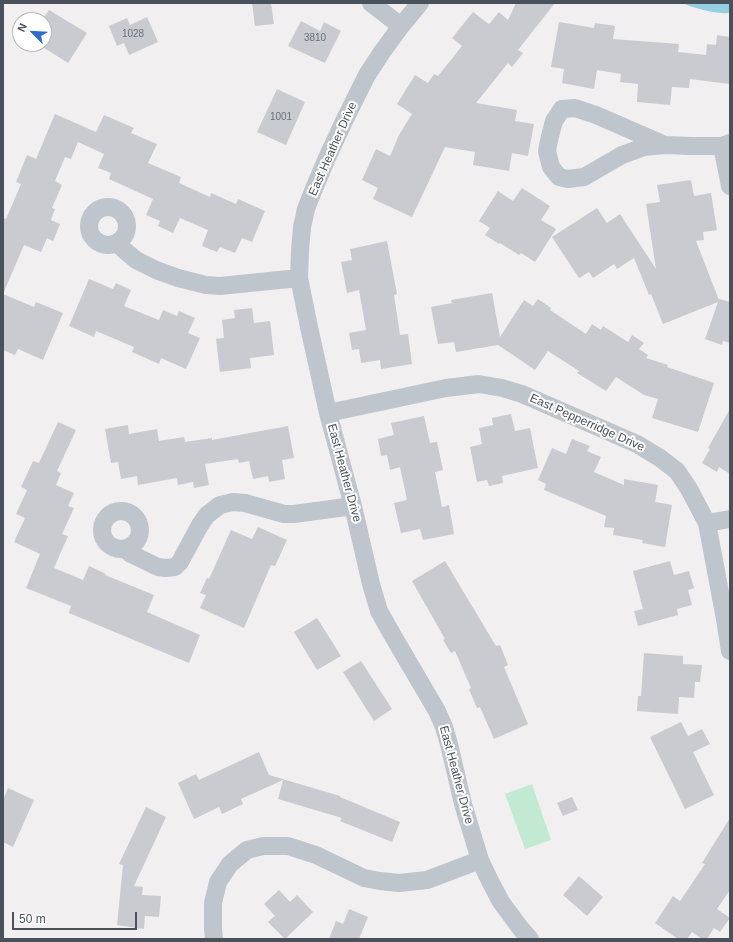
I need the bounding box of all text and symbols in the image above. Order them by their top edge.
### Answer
north arrow [12,12,52,52]
text: N [15,21,29,34]
house number: 1028 [122,28,144,40]
house number: 3810 [304,32,326,44]
street label: East Heather Drive [306,100,360,198]
house number: 1001 [270,111,292,123]
street label: East Pepperridge Drive [527,391,647,455]
street label: East Heather Drive [324,422,364,524]
street label: East Heather Drive [436,724,476,826]
scale bar [14,904,139,930]
text: 50 m [19,912,46,926]

